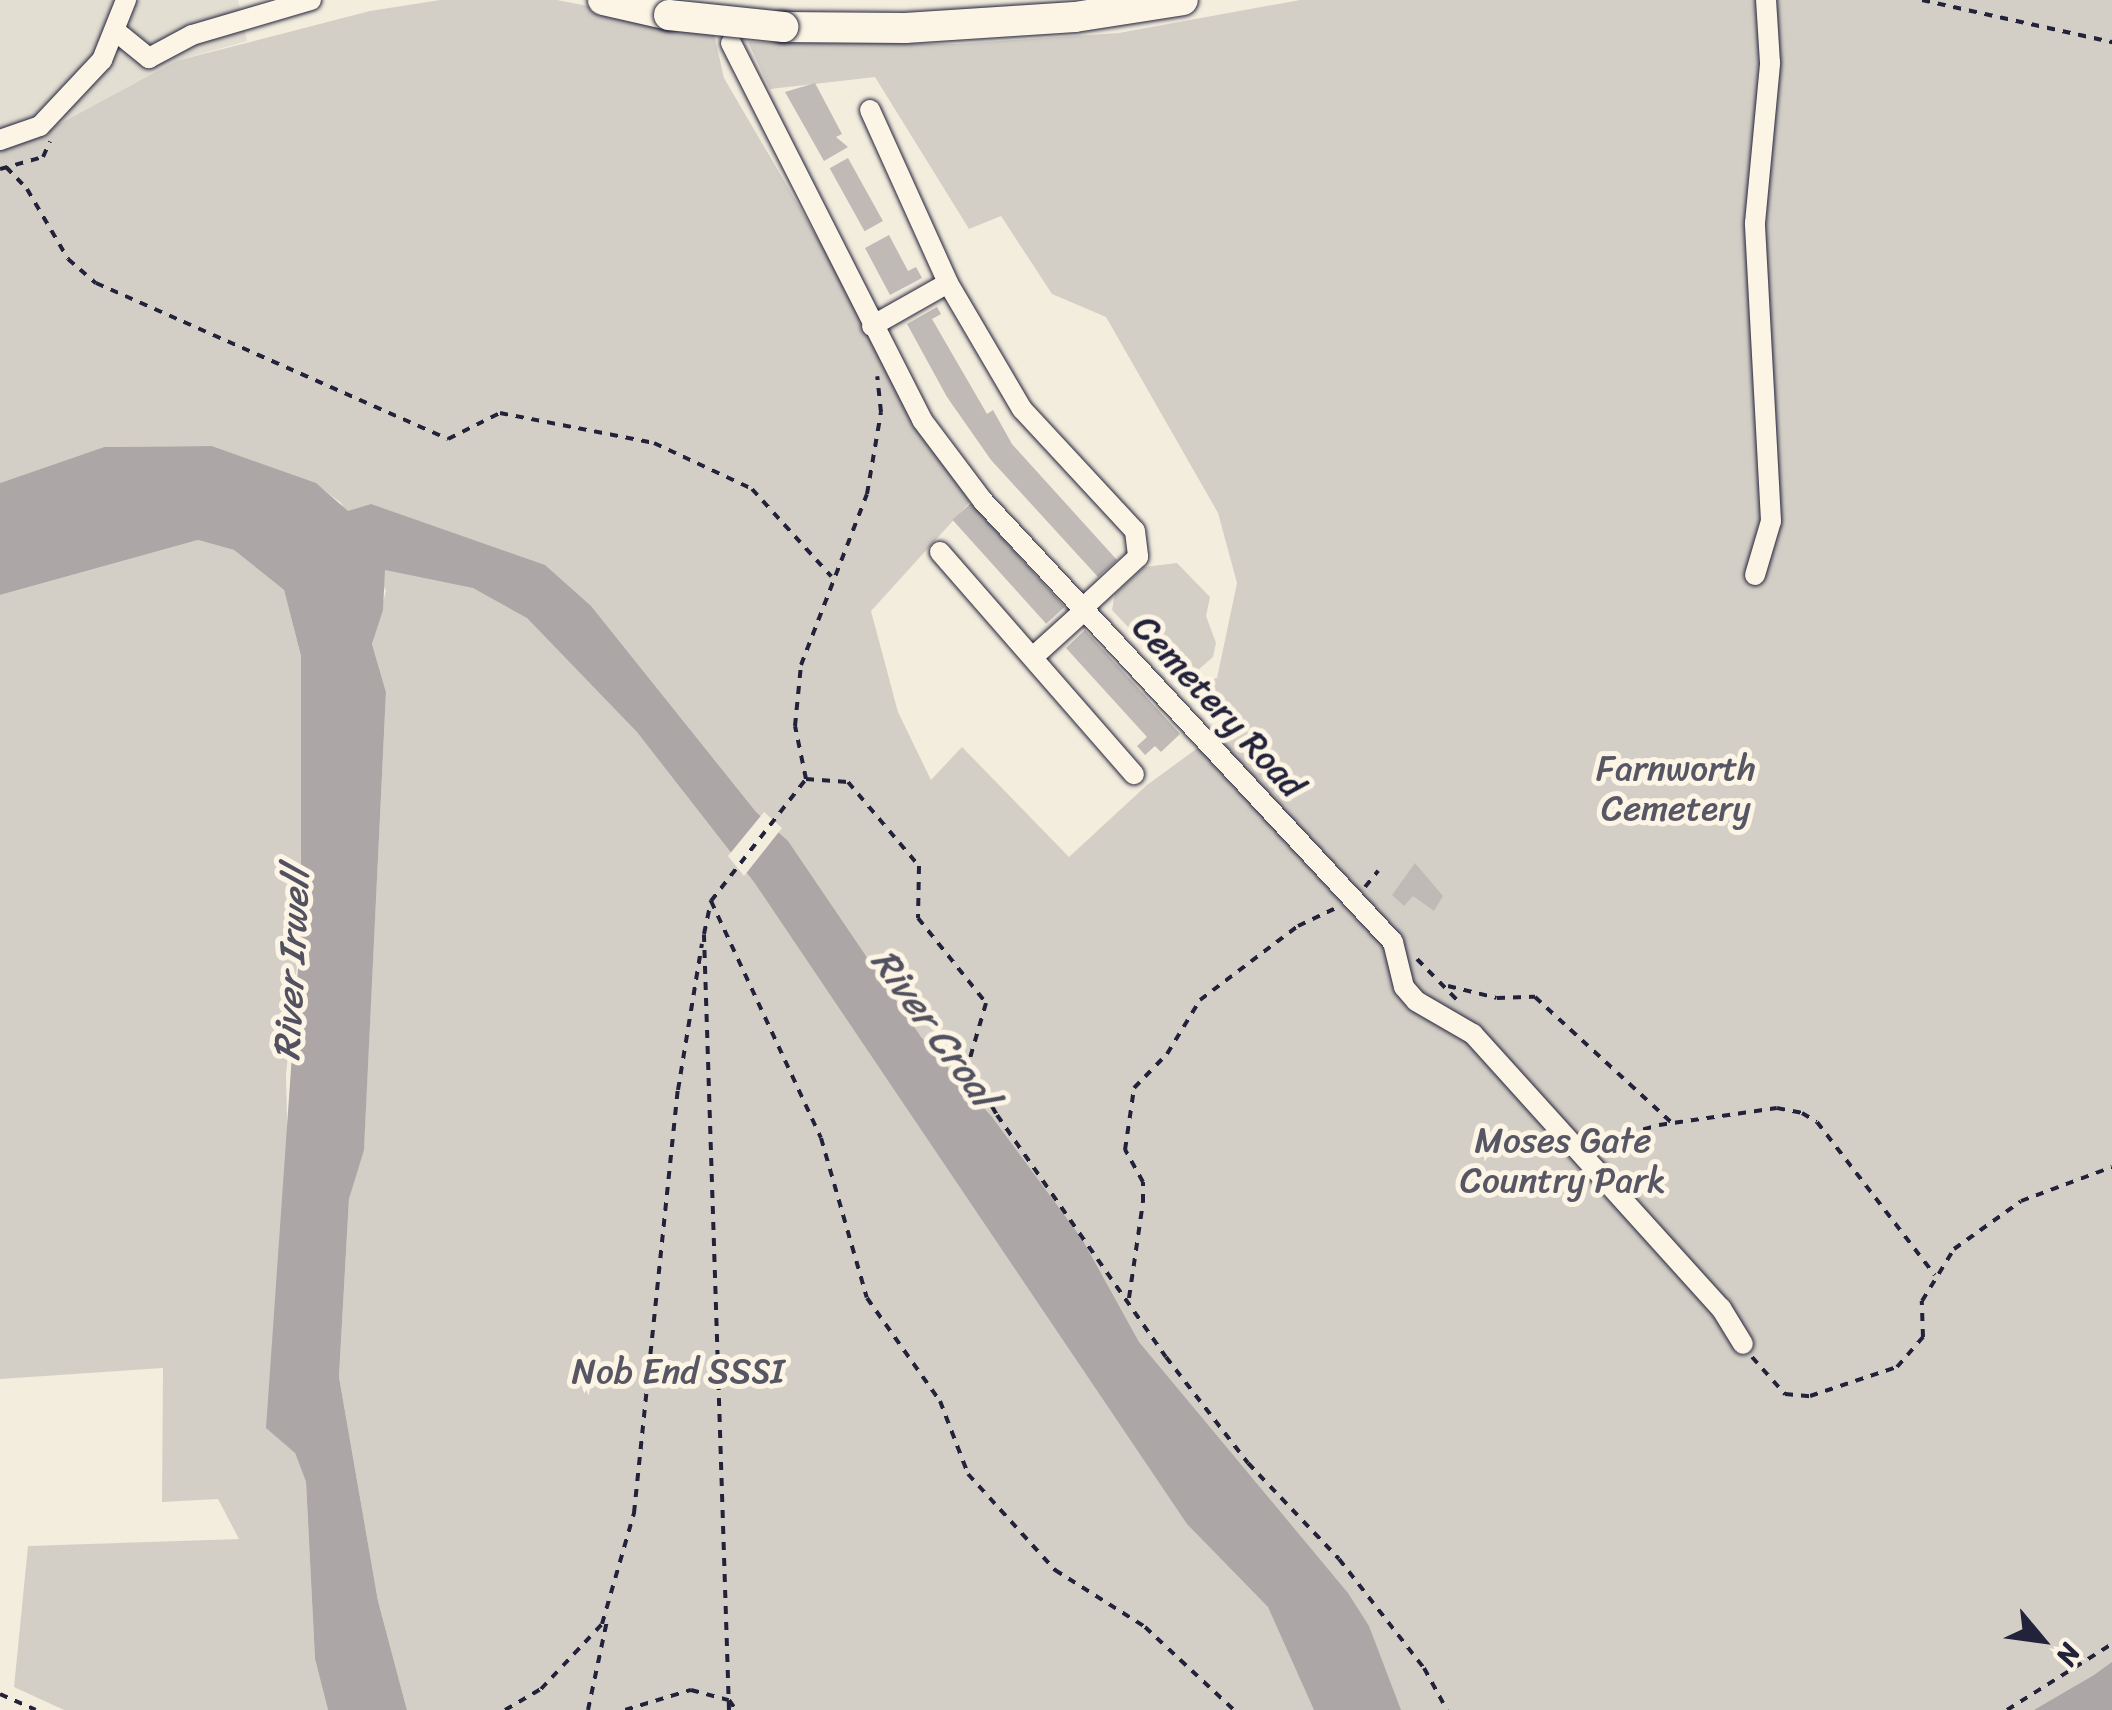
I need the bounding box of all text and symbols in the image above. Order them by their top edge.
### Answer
street label: Cemetery Road [1124,606,1314,806]
park label: Farnworth Cemetery [1596,747,1756,829]
water label: River Irwell [264,866,320,1062]
water label: River Croal [861,940,1007,1116]
park label: Moses Gate Country Park [1460,1119,1666,1201]
park label: Nob End SSSI [572,1350,784,1392]
north arrow [1992,1590,2092,1690]
text: N [2043,1634,2095,1675]

